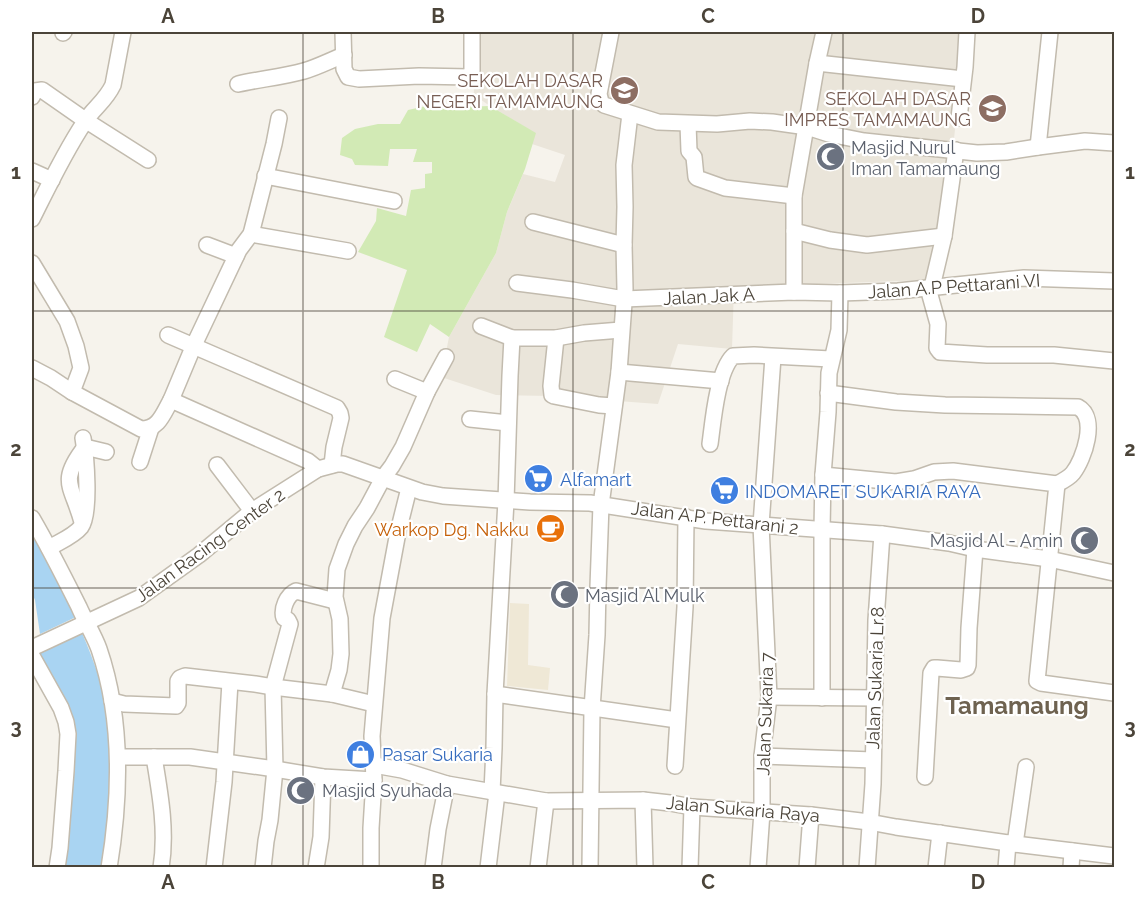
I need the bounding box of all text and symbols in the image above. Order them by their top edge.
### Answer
text: A [161,4,175,28]
text: B [431,4,445,28]
text: C [701,4,715,28]
text: D [971,4,985,28]
place label: SEKOLAH DASAR NEGERI TAMAMAUNG [417,70,603,112]
school or university icon: SEKOLAH DASAR NEGERI TAMAMAUNG [608,74,640,106]
place label: SEKOLAH DASAR IMPRES TAMAMAUNG [784,88,971,130]
school or university icon: SEKOLAH DASAR IMPRES TAMAMAUNG [976,92,1008,124]
place label: Masjid Nurul Iman Tamamaung [851,137,1000,179]
mosque icon: Masjid Nurul Iman Tamamaung [814,141,846,173]
text: 1 [11,160,21,184]
text: 1 [1125,160,1135,184]
street label: Jalan A.P Pettarani VI [867,269,1041,303]
street label: Jalan Jak A [663,283,755,309]
text: 2 [10,437,22,461]
text: 2 [1124,437,1136,461]
supermarket icon: Alfamart [523,463,555,495]
place label: Alfamart [560,469,631,490]
supermarket icon: INDOMARET SUKARIA RAYA [708,475,740,507]
place label: INDOMARET SUKARIA RAYA [745,481,981,502]
street label: Jalan Racing Center 2 [131,484,289,606]
street label: Jalan A.P. Pettarani 2 [630,497,800,539]
cafe icon: Warkop Dg. Nakku [534,513,566,545]
place label: Warkop Dg. Nakku [374,519,529,540]
mosque icon: Masjid Al - Amin [1068,524,1100,556]
place label: Masjid Al - Amin [930,530,1063,551]
mosque icon: Masjid Al Mulk [548,579,580,611]
place label: Masjid Al Mulk [585,585,705,606]
street label: Jalan Sukaria Lr.8 [862,606,888,750]
street label: Jalan Sukaria 7 [752,652,778,776]
district label: Tamamaung [945,691,1089,720]
text: 3 [10,715,22,739]
text: 3 [1124,715,1136,739]
shop icon: Pasar Sukaria [345,738,377,770]
place label: Pasar Sukaria [382,744,493,765]
mosque icon: Masjid Syuhada [285,774,317,806]
place label: Masjid Syuhada [322,780,452,801]
street label: Jalan Sukaria Raya [665,792,821,826]
text: A [161,870,175,894]
text: B [431,870,445,894]
text: C [701,870,715,894]
text: D [971,870,985,894]

